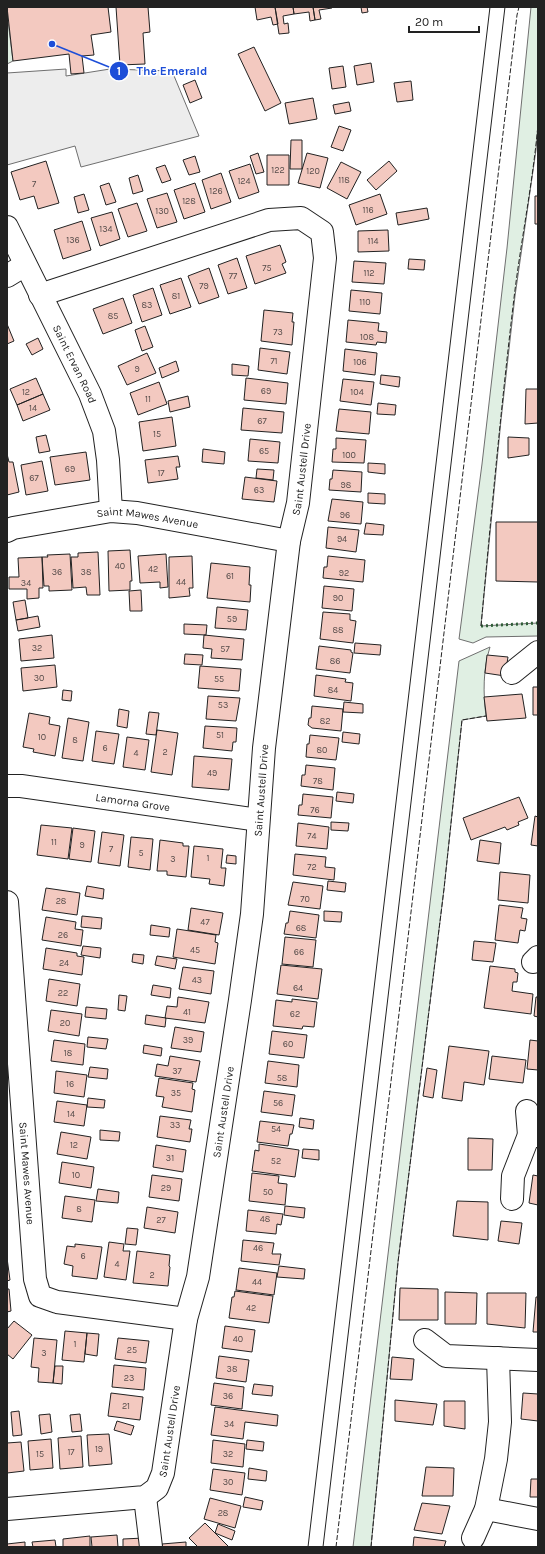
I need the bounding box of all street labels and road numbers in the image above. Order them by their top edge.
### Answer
street label: Saint Ervan Road [50,323,99,405]
street label: Saint Austell Drive [289,422,313,516]
street label: Saint Mawes Avenue [95,504,200,531]
street label: Saint Austell Drive [251,743,271,837]
street label: Lamorna Grove [95,790,171,814]
street label: Saint Austell Drive [210,1065,236,1159]
street label: Saint Mawes Avenue [17,1121,37,1225]
street label: Saint Austell Drive [156,1384,183,1479]

